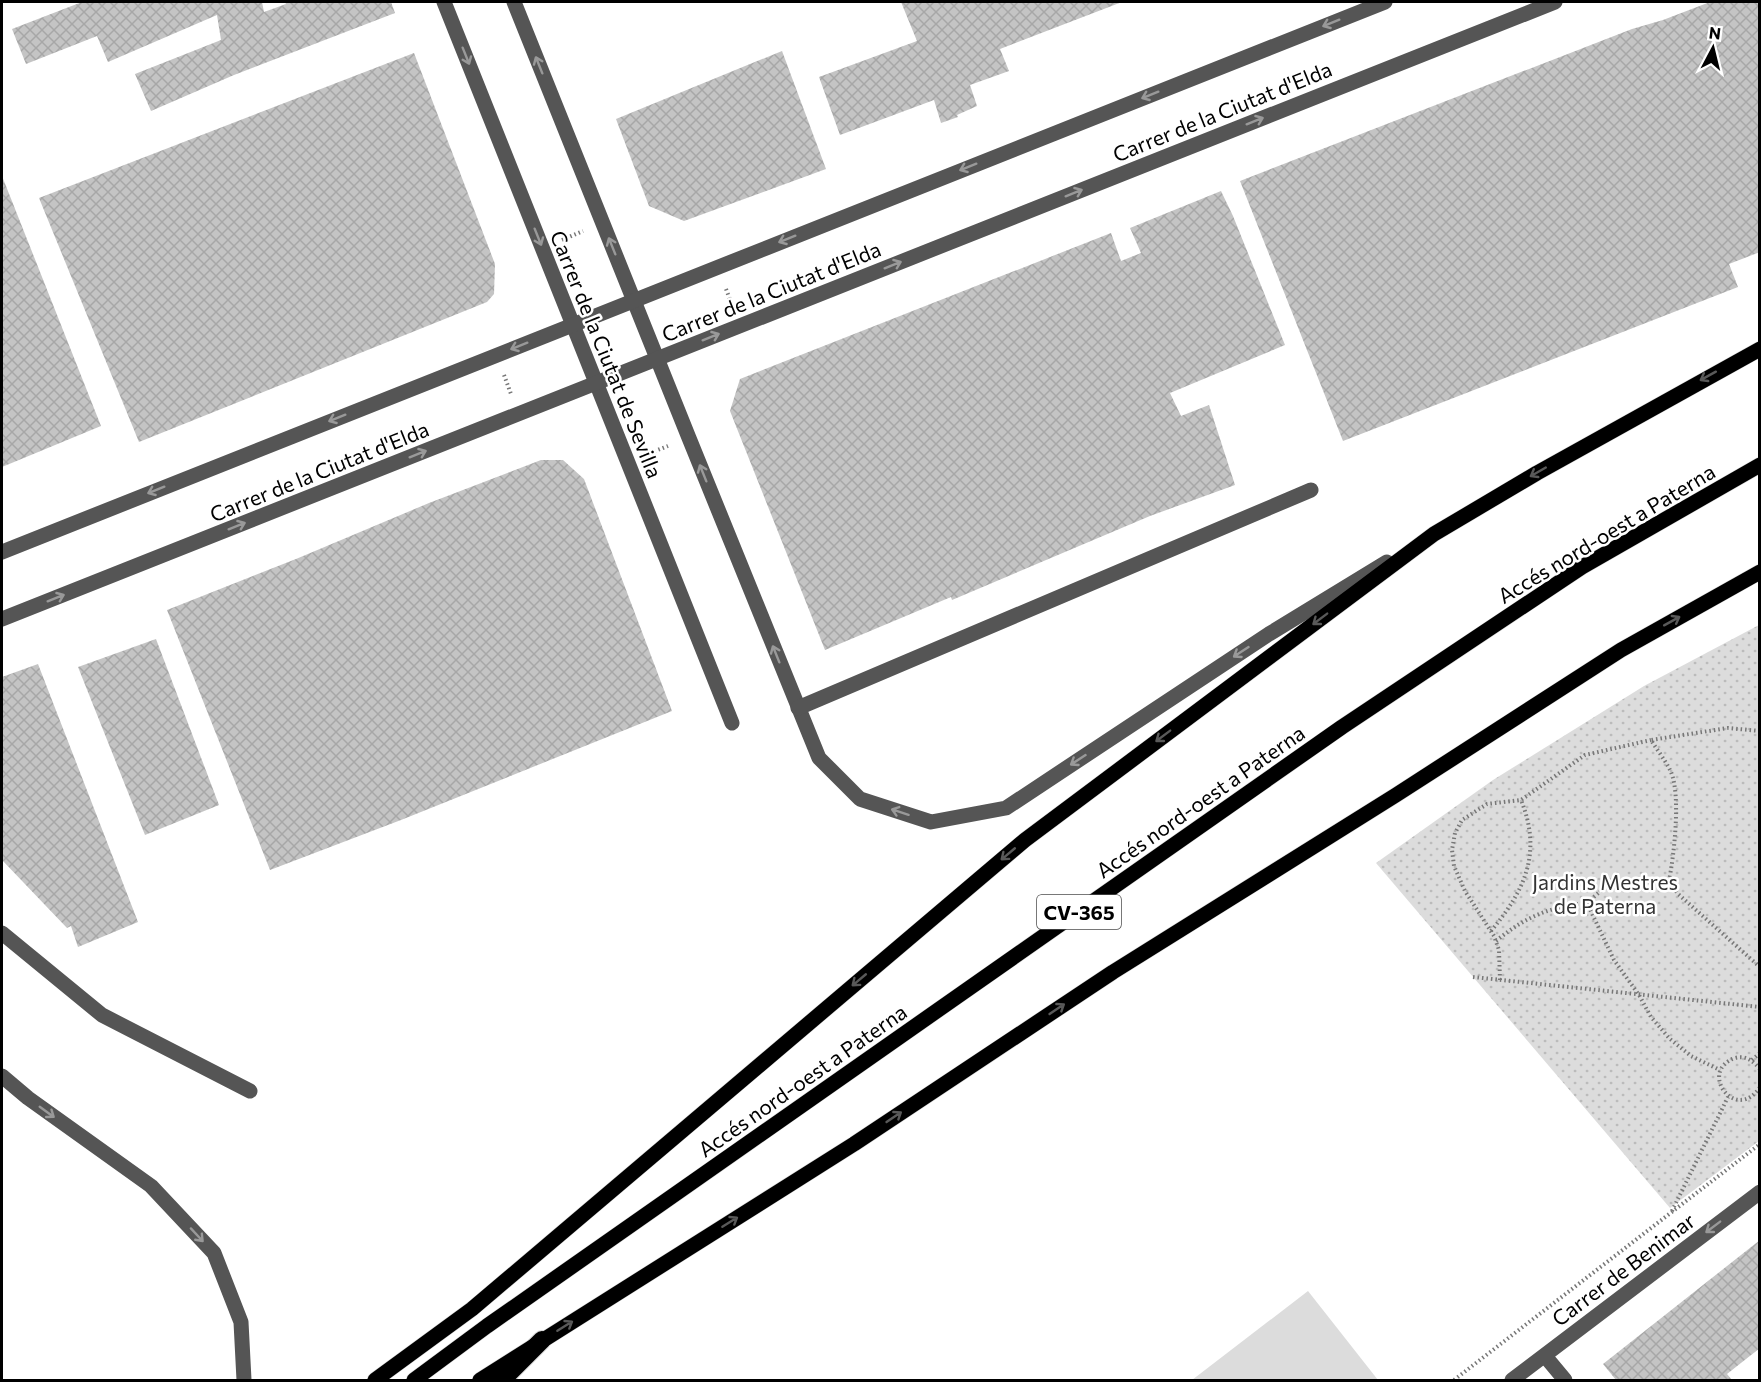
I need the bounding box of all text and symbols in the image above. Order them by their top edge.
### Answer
one-way arrow [1322,18,1341,29]
north arrow [1683,18,1743,78]
text: N [1708,22,1722,43]
one-way arrow [461,46,472,65]
one-way arrow [533,56,544,74]
street label: Carrer de la Ciutat d'Elda [1109,56,1335,166]
one-way arrow [1141,90,1159,101]
one-way arrow [1245,115,1264,126]
one-way arrow [960,162,978,173]
one-way arrow [1064,187,1082,198]
one-way arrow [533,227,544,246]
street label: Carrer de la Ciutat de Sevilla [546,227,668,481]
one-way arrow [778,234,797,245]
street label: Carrer de la Ciutat d'Elda [658,236,884,346]
one-way arrow [606,237,617,256]
one-way arrow [883,259,901,270]
one-way arrow [702,331,720,342]
one-way arrow [510,341,528,352]
one-way arrow [1700,370,1717,382]
one-way arrow [329,413,347,424]
street label: Carrer de la Ciutat d'Elda [206,416,432,526]
one-way arrow [409,448,427,459]
street label: Accés nord-oest a Paterna [1493,458,1719,608]
one-way arrow [697,464,708,483]
one-way arrow [1530,466,1547,478]
one-way arrow [147,485,166,496]
one-way arrow [227,520,246,531]
one-way arrow [46,592,65,603]
one-way arrow [1312,613,1328,625]
one-way arrow [1663,615,1680,627]
one-way arrow [770,645,781,663]
one-way arrow [1233,647,1250,659]
street label: Accés nord-oest a Paterna [1091,719,1309,883]
one-way arrow [1156,730,1172,742]
one-way arrow [1070,754,1087,766]
one-way arrow [891,806,910,817]
one-way arrow [1000,847,1016,860]
park label: Jardins Mestres de Paterna [1532,869,1678,918]
road number: CV-365 [1037,895,1121,929]
one-way arrow [852,973,867,987]
street label: Accés nord-oest a Paterna [693,998,911,1162]
one-way arrow [1048,1003,1064,1015]
one-way arrow [39,1106,55,1118]
one-way arrow [885,1111,902,1123]
street label: Carrer de Benimar [1547,1207,1699,1331]
one-way arrow [721,1215,738,1227]
one-way arrow [1705,1221,1721,1234]
one-way arrow [190,1228,204,1243]
one-way arrow [556,1319,573,1331]

